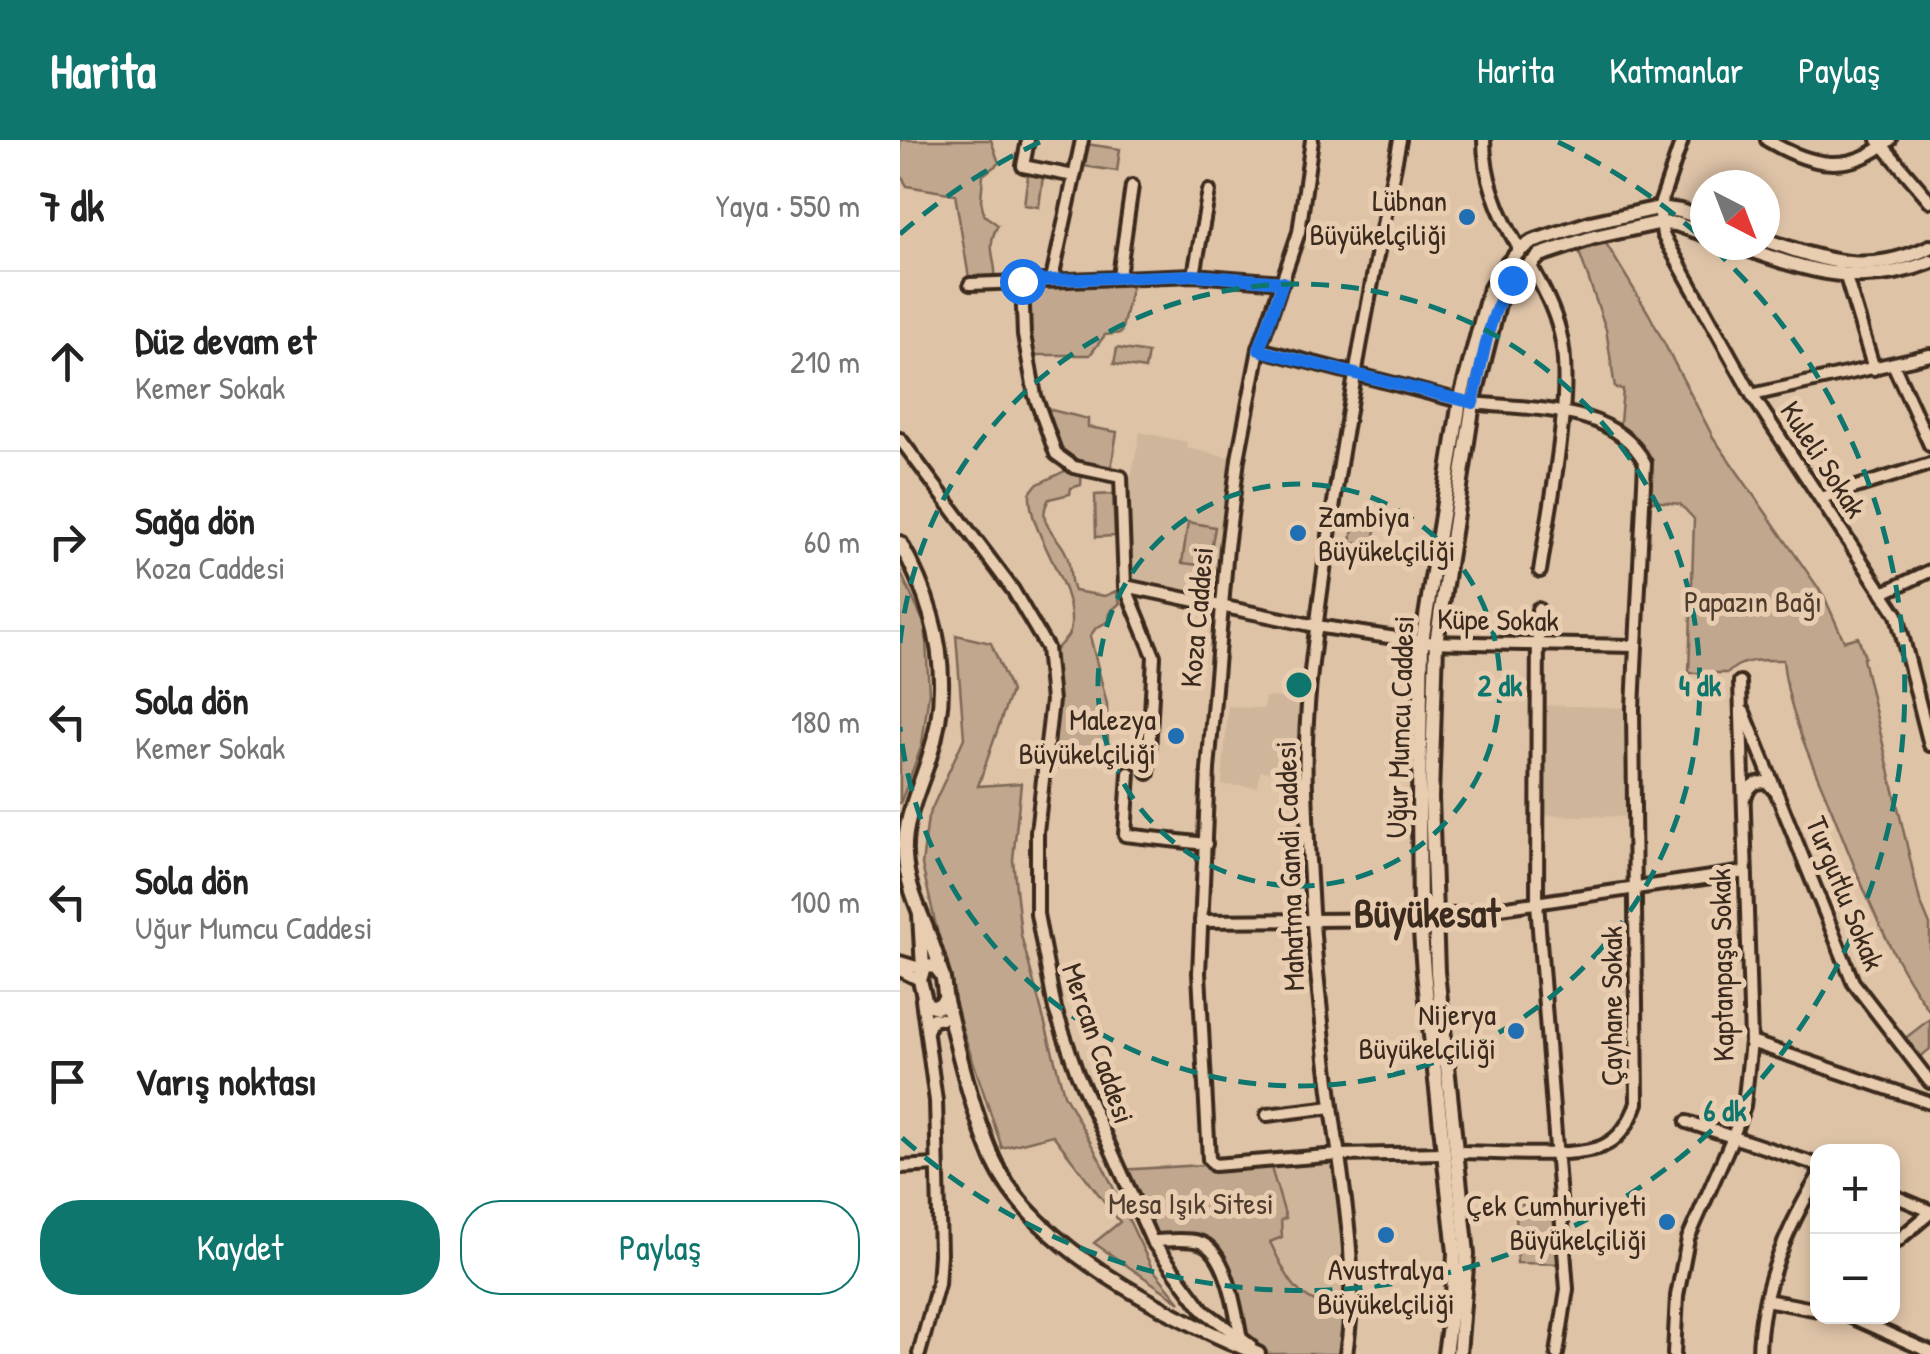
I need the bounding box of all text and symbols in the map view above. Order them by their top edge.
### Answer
text: Harita [50,38,156,103]
text: Harita [1477,47,1554,94]
text: Katmanlar [1609,47,1743,94]
text: Paylaş [1798,47,1880,94]
north arrow [1690,170,1780,260]
text: 7 dk [40,177,104,234]
place label: Lübnan Büyükelçiliği [1310,180,1447,254]
text: Yaya · 550 m [716,184,860,227]
marker: Lübnan Büyükelçiliği [1456,206,1478,228]
route end [1490,258,1536,304]
route start [1000,259,1046,305]
text: Düz devam et [135,314,316,366]
icon: ahead [40,334,95,389]
text: 210 m [790,340,860,383]
text: Kemer Sokak [135,366,285,409]
street label: Kuleli Sokak [1771,393,1877,525]
text: Sağa dön [135,494,255,546]
place label: Zambiya Büyükelçiliği [1318,496,1455,570]
icon: right [40,514,95,569]
text: 60 m [804,520,860,563]
marker: Zambiya Büyükelçiliği [1287,522,1309,544]
street label: Koza Caddesi [1170,545,1222,689]
text: Koza Caddesi [135,546,286,589]
park label: Papazın Bağı [1684,581,1822,621]
street label: Küpe Sokak [1437,598,1559,640]
street label: Uğur Mumcu Caddesi [1375,615,1423,839]
text: 2 dk [1477,665,1523,705]
text: 4 dk [1679,665,1722,705]
centre of rings [1281,667,1317,703]
text: Sola dön [135,674,249,726]
icon: left [40,694,95,749]
place label: Malezya Büyükelçiliği [1019,699,1156,773]
text: 180 m [791,700,860,743]
marker: Malezya Büyükelçiliği [1165,725,1187,747]
text: Kemer Sokak [135,726,285,769]
street label: Mahatma Gandi Caddesi [1265,740,1313,992]
street label: Turgutlu Sokak [1797,810,1895,976]
text: Sola dön [135,854,249,906]
street label: Kaptanpaşa Sokak [1699,868,1743,1062]
icon: left [40,874,95,929]
text: 100 m [791,880,860,923]
district label: Büyükesat [1354,885,1502,941]
text: Uğur Mumcu Caddesi [135,906,373,949]
street label: Çayhane Sokak [1591,926,1631,1086]
street label: Mercan Caddesi [1053,958,1145,1128]
place label: Nijerya Büyükelçiliği [1359,994,1496,1068]
marker: Nijerya Büyükelçiliği [1505,1020,1527,1042]
icon: arrive [40,1054,95,1109]
text: Varış noktası [135,1055,317,1107]
text: 6 dk [1703,1090,1747,1130]
map controls [1810,1144,1900,1324]
button: + [1810,1144,1900,1234]
park label: Mesa Işık Sitesi [1108,1183,1274,1223]
place label: Çek Cumhuriyeti Büyükelçiliği [1466,1185,1647,1259]
button: Kaydet [40,1200,440,1295]
button: Paylaş [460,1200,860,1295]
marker: Çek Cumhuriyeti Büyükelçiliği [1656,1211,1678,1233]
marker: Avustralya Büyükelçiliği [1375,1224,1397,1246]
button: − [1810,1234,1900,1324]
place label: Avustralya Büyükelçiliği [1317,1249,1455,1323]

